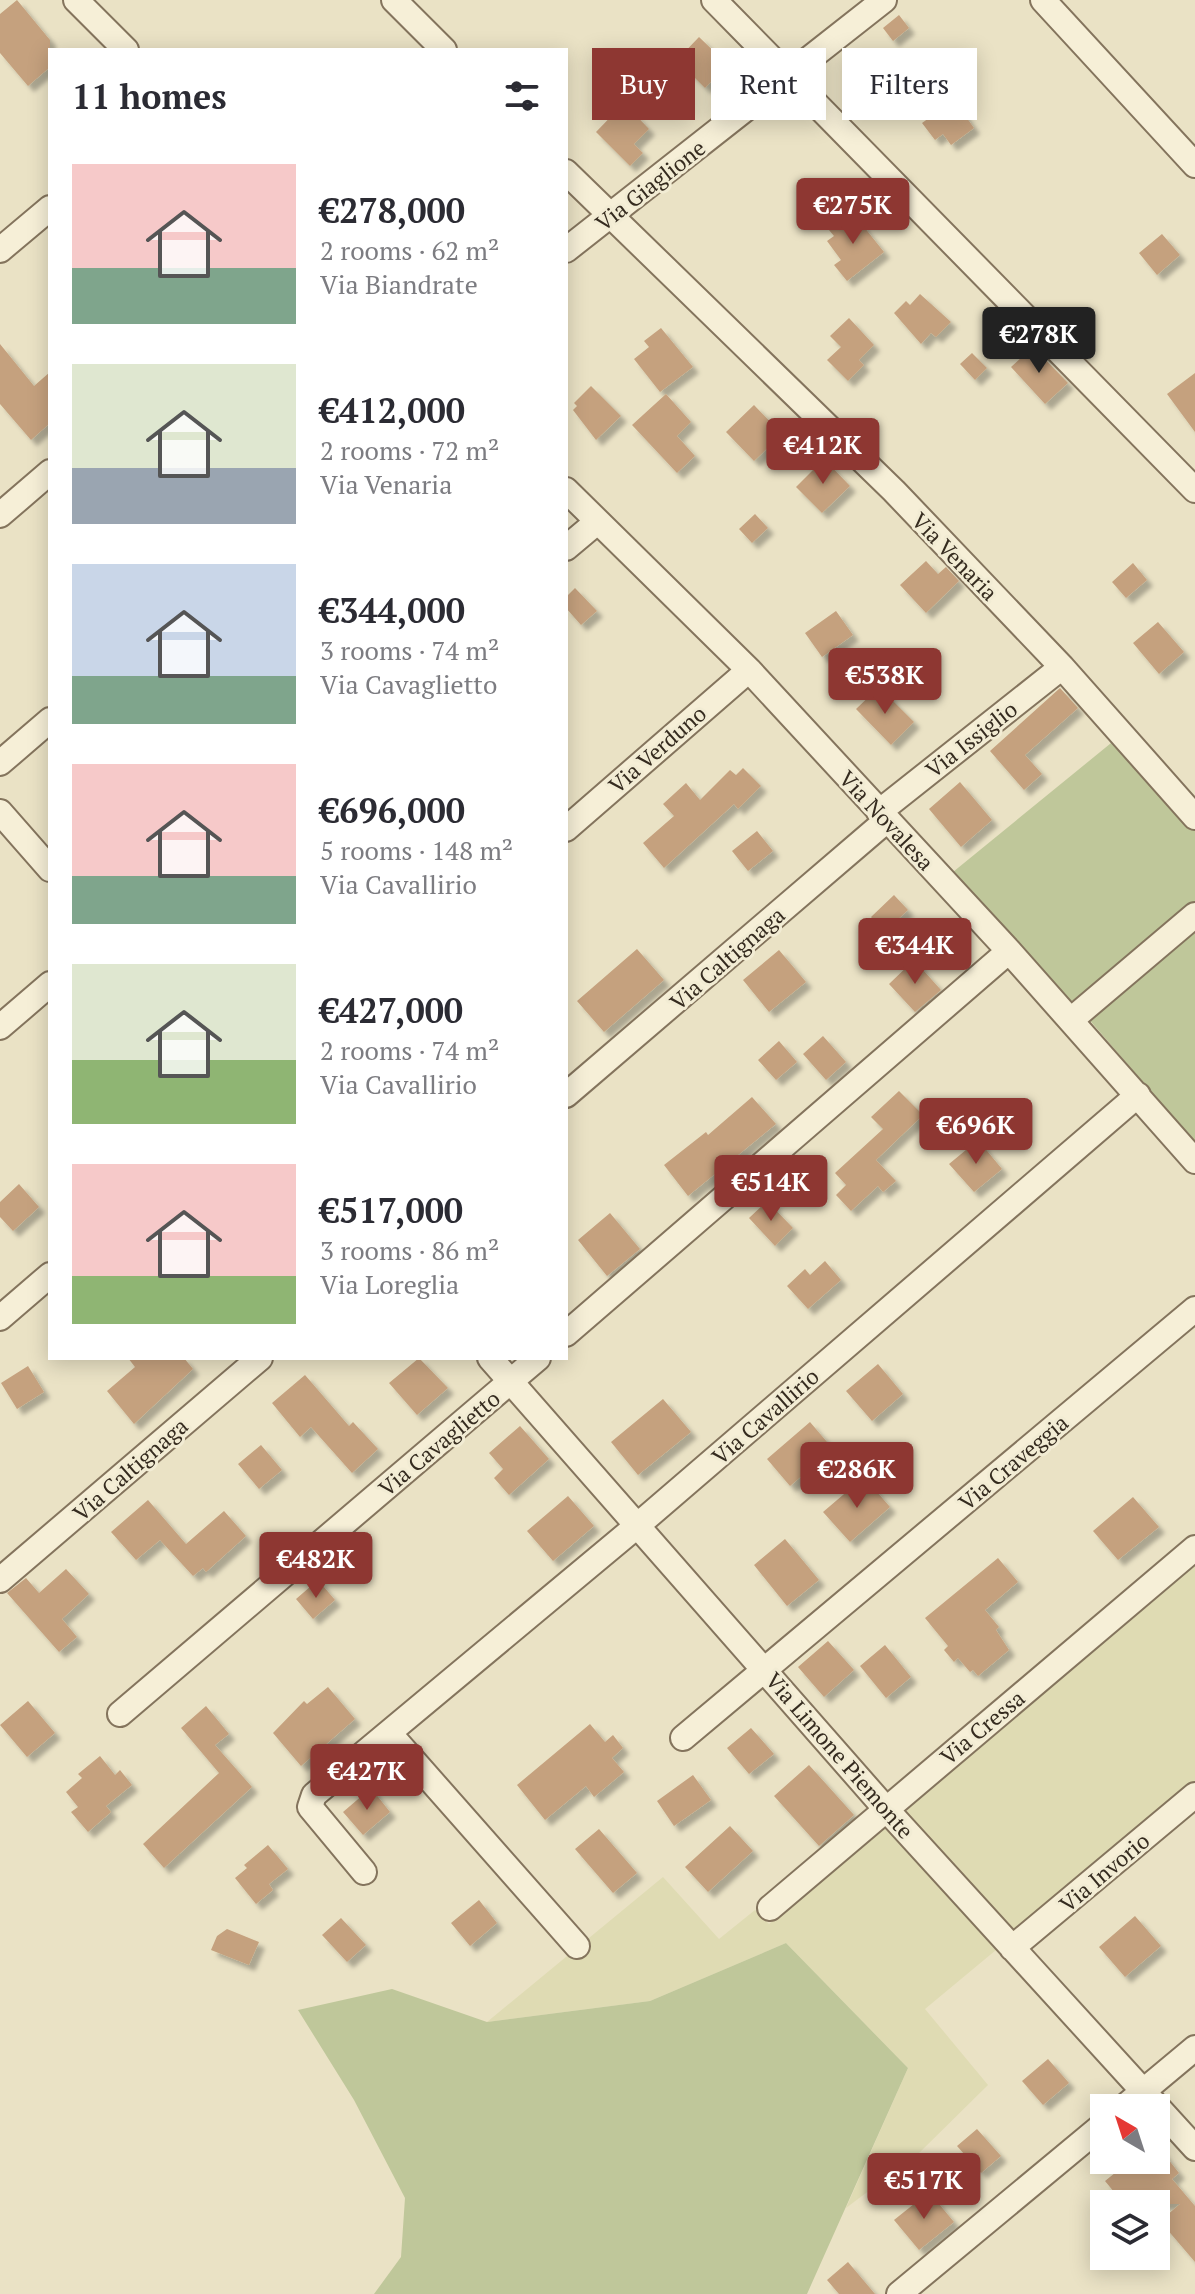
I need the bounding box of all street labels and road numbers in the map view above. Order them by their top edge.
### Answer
street label: Via Giaglione [589,133,711,237]
street label: Via Venaria [906,506,1004,606]
street label: Via Issiglio [919,694,1023,784]
street label: Via Verduno [602,699,712,799]
street label: Via Novalesa [833,764,941,876]
street label: Via Caltignaga [663,900,791,1016]
street label: Via Cavallirio [705,1362,825,1470]
street label: Via Cavaglietto [372,1384,506,1502]
street label: Via Craveggia [952,1408,1074,1516]
street label: Via Caltignaga [66,1411,194,1527]
street label: Via Limone Piemonte [760,1666,920,1844]
street label: Via Cressa [934,1683,1030,1771]
street label: Via Invorio [1053,1826,1155,1918]

